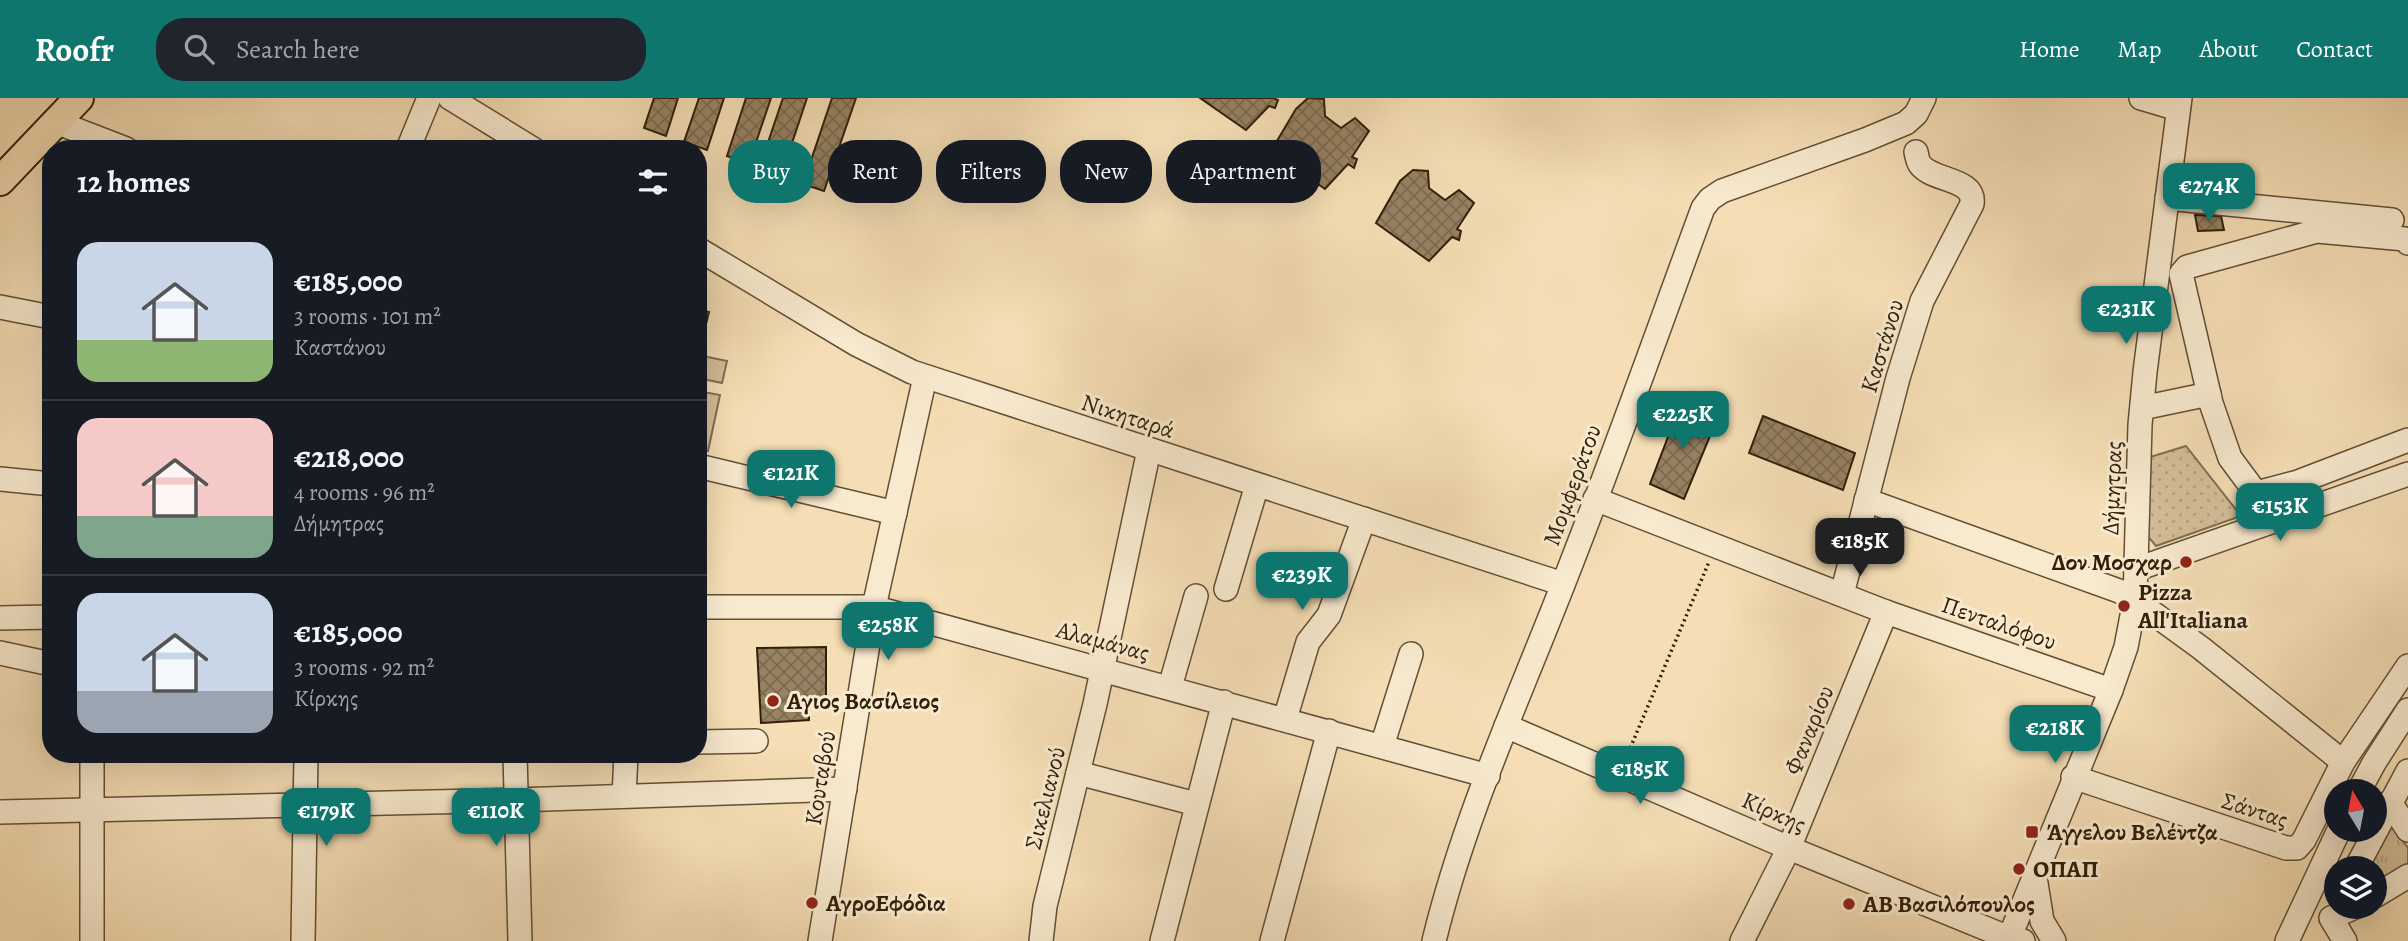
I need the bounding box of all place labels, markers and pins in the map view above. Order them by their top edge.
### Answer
pin: €274K [2160,164,2258,223]
pin: €231K [2077,286,2175,346]
pin: €225K [1634,392,1732,451]
pin: €121K [742,450,840,510]
pin: €153K [2231,484,2329,543]
pin: €185K [1811,518,1909,578]
place label: Δον Μοσχαρ [2051,546,2172,578]
pin: €239K [1253,552,1351,612]
marker: Δον Μοσχαρ [2178,554,2194,570]
place label: Pizza All'Italiana [2137,576,2248,636]
marker: Pizza All'Italiana [2116,598,2132,614]
pin: €258K [839,602,937,662]
place label: Αγιος Βασίλειος [786,685,939,717]
marker: Αγιος Βασίλειος [765,693,781,709]
pin: €218K [2006,706,2104,765]
pin: €185K [1591,746,1689,806]
pin: €179K [277,788,375,848]
pin: €110K [447,788,545,848]
place label: Άγγελου Βελέντζα [2046,816,2218,848]
marker: Άγγελου Βελέντζα [2024,824,2040,840]
place label: ΟΠΑΠ [2033,853,2099,885]
marker: ΟΠΑΠ [2011,861,2027,877]
place label: ΑγροΕφόδια [825,887,946,919]
place label: ΑΒ Βασιλόπουλος [1862,888,2035,920]
marker: ΑγροΕφόδια [804,895,820,911]
marker: ΑΒ Βασιλόπουλος [1841,896,1857,912]

